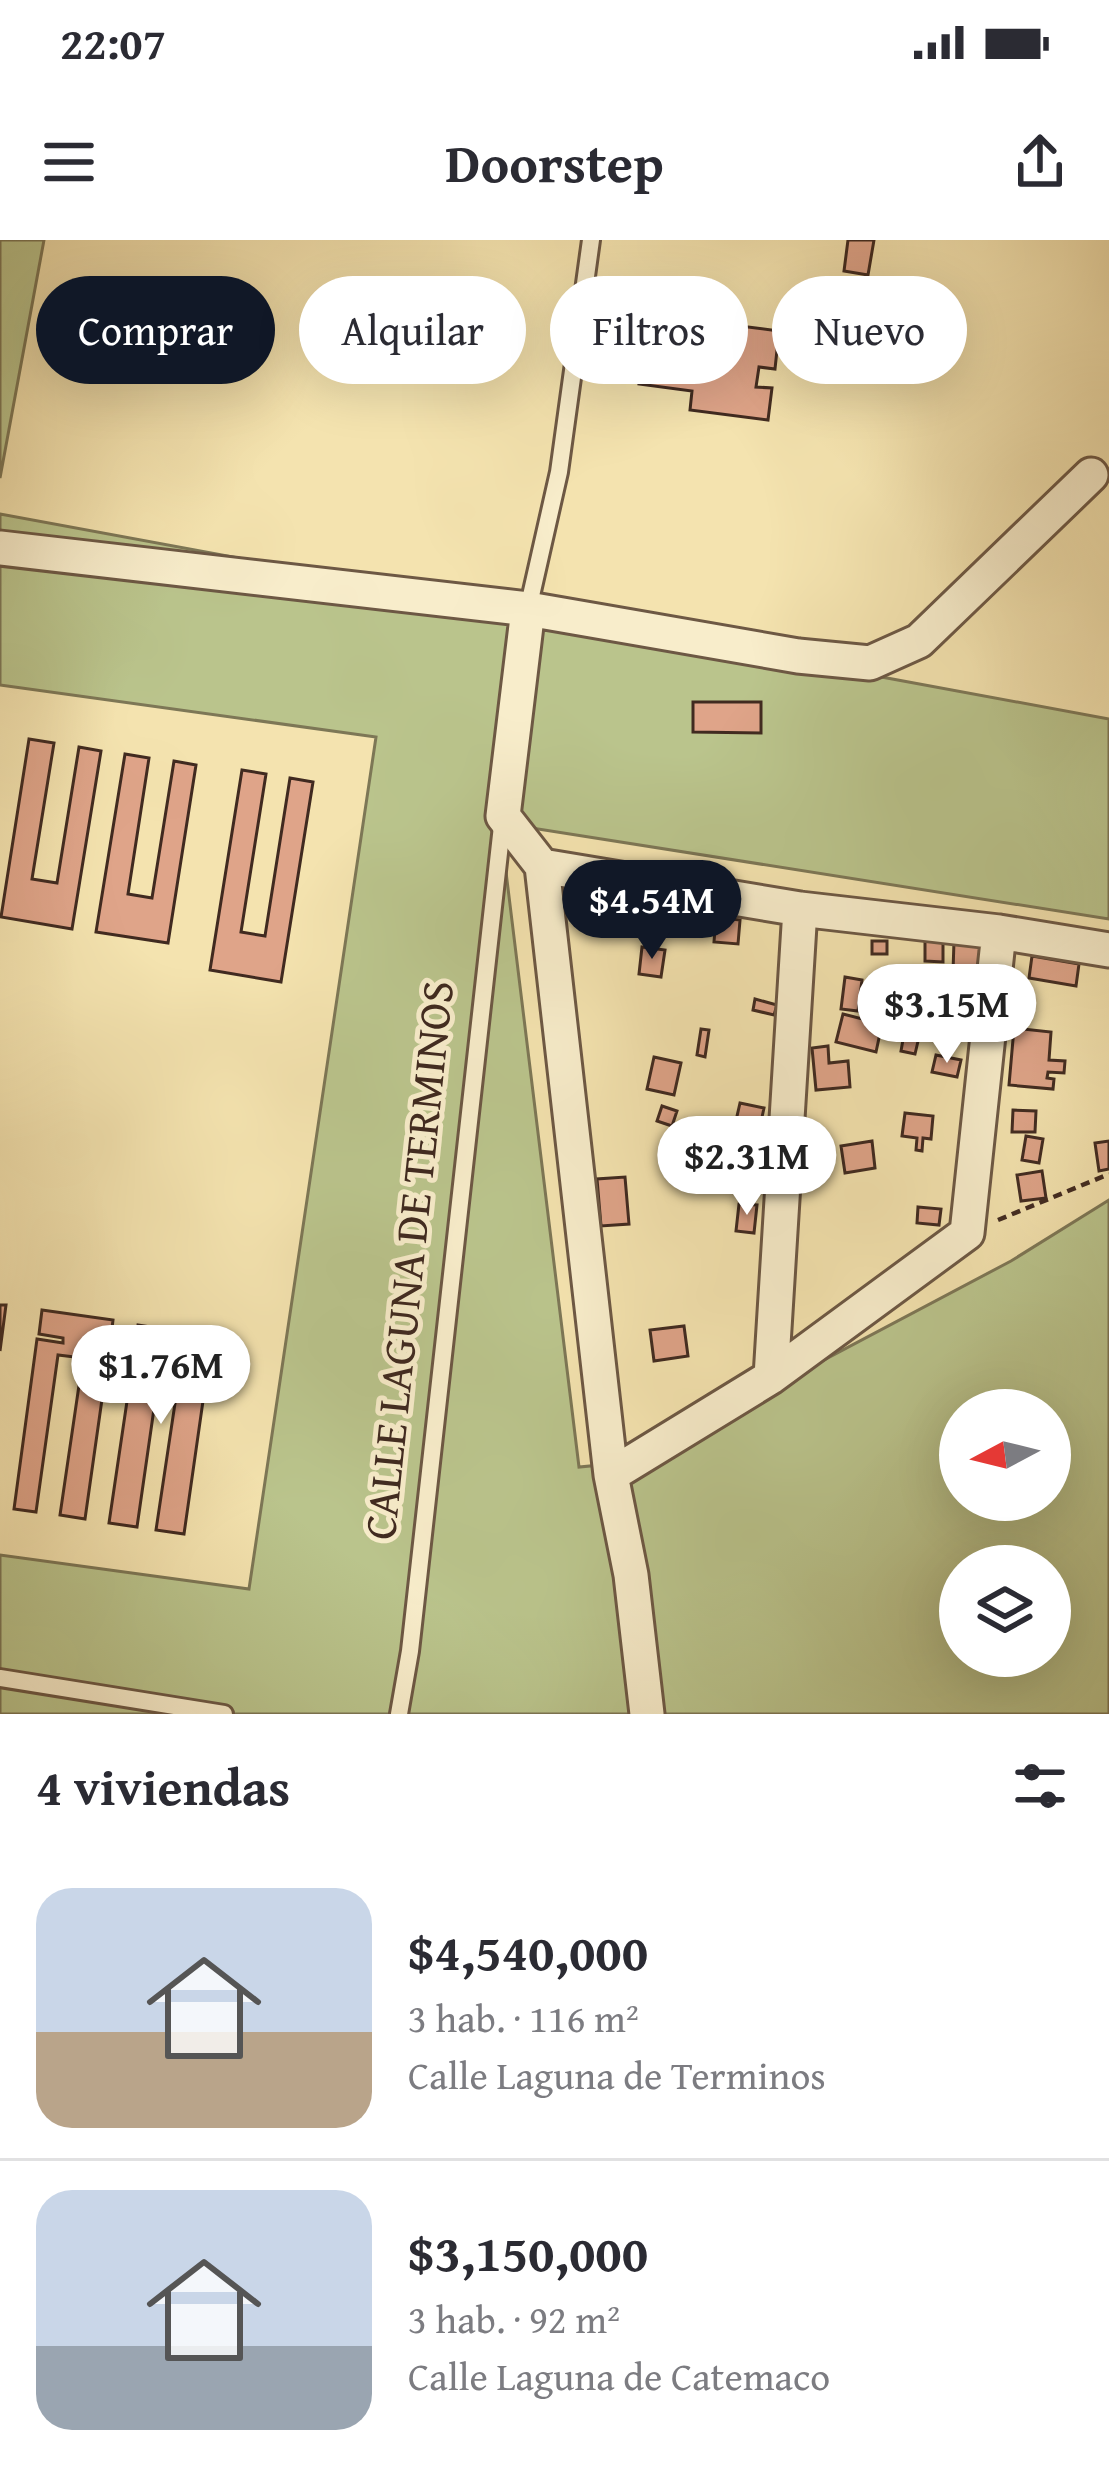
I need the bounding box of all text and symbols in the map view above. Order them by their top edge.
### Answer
text: 22:07 [60,10,166,75]
text: Doorstep [445,123,664,202]
icon: menu [36,129,102,195]
icon: share [1007,129,1073,195]
chip: Comprar [36,276,275,384]
chip: Alquilar [299,276,526,384]
chip: Filtros [550,276,748,384]
chip: Nuevo [772,276,967,384]
pin: $4.54M [554,860,750,962]
text: $4.54M [589,870,715,927]
pin: $3.15M [849,964,1045,1066]
text: $3.15M [884,974,1010,1031]
street label: CALLE LAGUNA DE TERMINOS [346,977,469,1543]
pin: $2.31M [649,1116,845,1218]
text: $2.31M [684,1126,810,1183]
pin: $1.76M [63,1325,259,1427]
text: $1.76M [98,1335,224,1392]
north arrow [939,1389,1071,1521]
map controls [939,1389,1071,1677]
button: layers [939,1545,1071,1677]
text: 4 viviendas [36,1749,290,1824]
icon: filters [1007,1753,1073,1819]
text: $4,540,000 [408,1914,648,1989]
icon: home [132,1936,276,2080]
text: 3 hab. · 116 m² [408,1989,639,2046]
text: Calle Laguna de Terminos [408,2046,826,2103]
text: $3,150,000 [408,2215,648,2290]
icon: home [132,2238,276,2382]
text: 3 hab. · 92 m² [408,2290,620,2347]
text: Calle Laguna de Catemaco [408,2347,830,2404]

